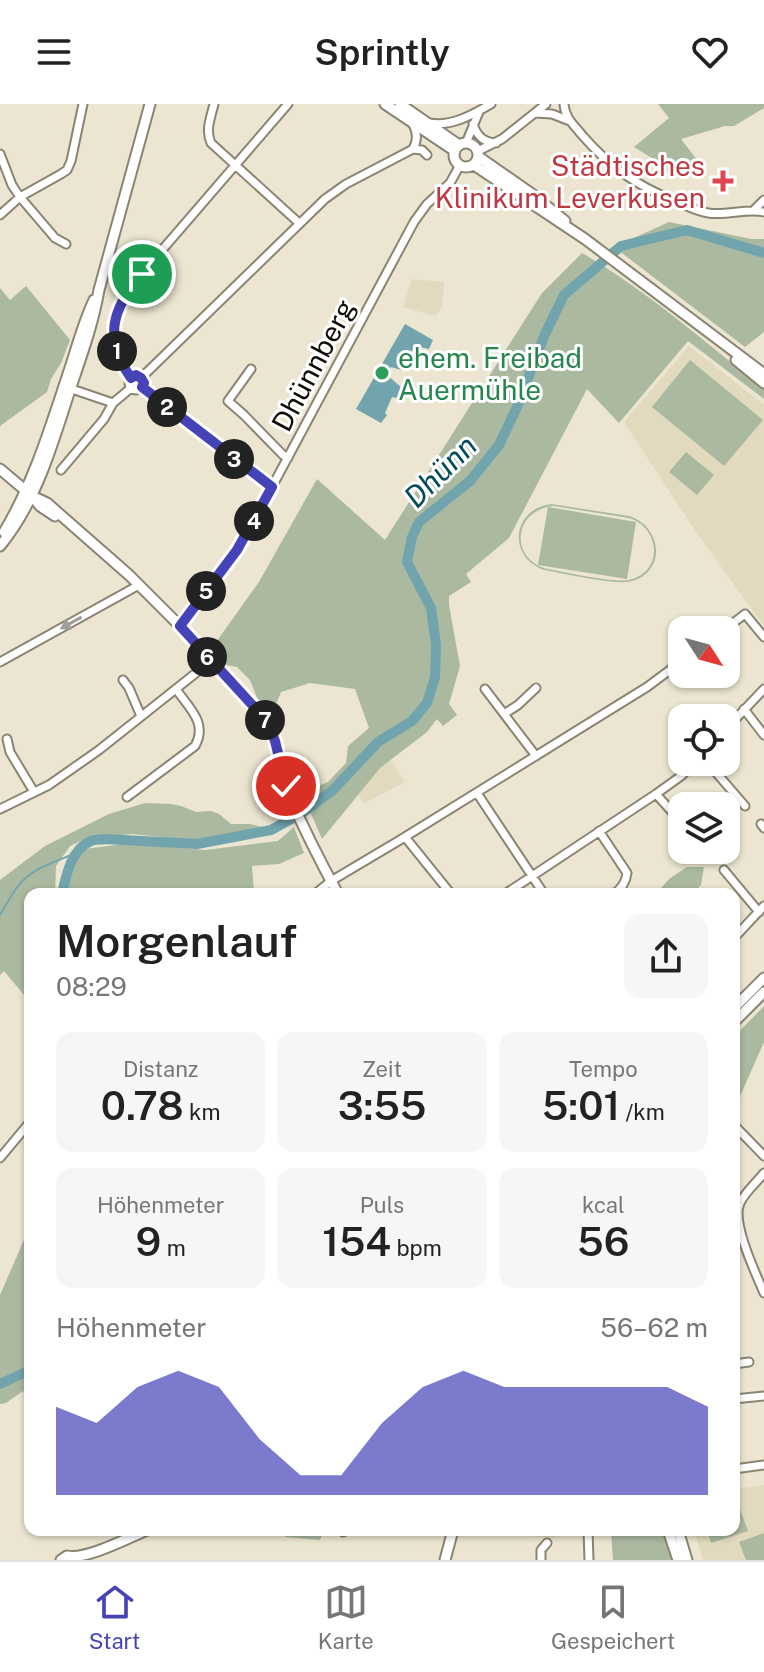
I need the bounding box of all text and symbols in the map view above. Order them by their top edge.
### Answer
icon: menu [32,30,76,74]
icon: heart [688,30,732,74]
text: Sprintly [314,31,450,73]
place label: Städtisches Klinikum Leverkusen [435,149,705,214]
marker: Städtisches Klinikum Leverkusen [712,170,734,192]
pin [108,240,176,308]
icon: arrive [120,252,164,296]
street label: Dhünnberg [264,293,362,437]
pin: 1 [97,331,137,371]
text: 1 [112,338,122,364]
place label: ehem. Freibad Auermühle [398,341,582,406]
marker: ehem. Freibad Auermühle [373,364,391,382]
pin: 2 [147,387,187,427]
text: 2 [160,394,174,420]
water label: Dhünn [396,427,484,515]
pin: 3 [214,439,254,479]
text: 3 [227,446,241,472]
pin: 4 [234,501,274,541]
text: 4 [247,508,261,534]
pin: 5 [186,571,226,611]
text: 5 [199,578,213,604]
one-way arrow [60,616,82,630]
north arrow [668,616,740,688]
map controls [668,616,740,864]
pin: 6 [187,637,227,677]
text: 6 [200,644,214,670]
pin: 7 [245,700,285,740]
button: locate [668,704,740,776]
text: 7 [258,707,272,733]
pin [252,752,320,820]
icon: check [264,764,308,808]
button: layers [668,792,740,864]
button: share [624,914,708,998]
text: Morgenlauf [56,915,297,967]
text: 08:29 [56,971,127,1002]
text: Distanz [123,1056,198,1082]
text: Zeit [362,1056,402,1082]
text: Tempo [569,1056,638,1082]
text: 0.78 [101,1082,184,1129]
text: 3:55 [338,1082,426,1129]
text: 5:01 [542,1082,620,1129]
text: km [184,1099,220,1125]
text: /km [620,1099,665,1125]
text: Höhenmeter [97,1192,224,1218]
text: Puls [360,1192,404,1218]
text: kcal [582,1192,625,1218]
text: 9 [136,1218,161,1265]
text: 154 [322,1218,391,1265]
text: 56 [577,1218,629,1265]
text: m [161,1235,186,1261]
text: bpm [391,1235,442,1261]
text: Höhenmeter [56,1312,206,1343]
text: 56–62 m [600,1312,708,1343]
tab: Start [89,1580,140,1654]
tab: Karte [318,1580,374,1654]
tab: Gespeichert [551,1580,675,1654]

